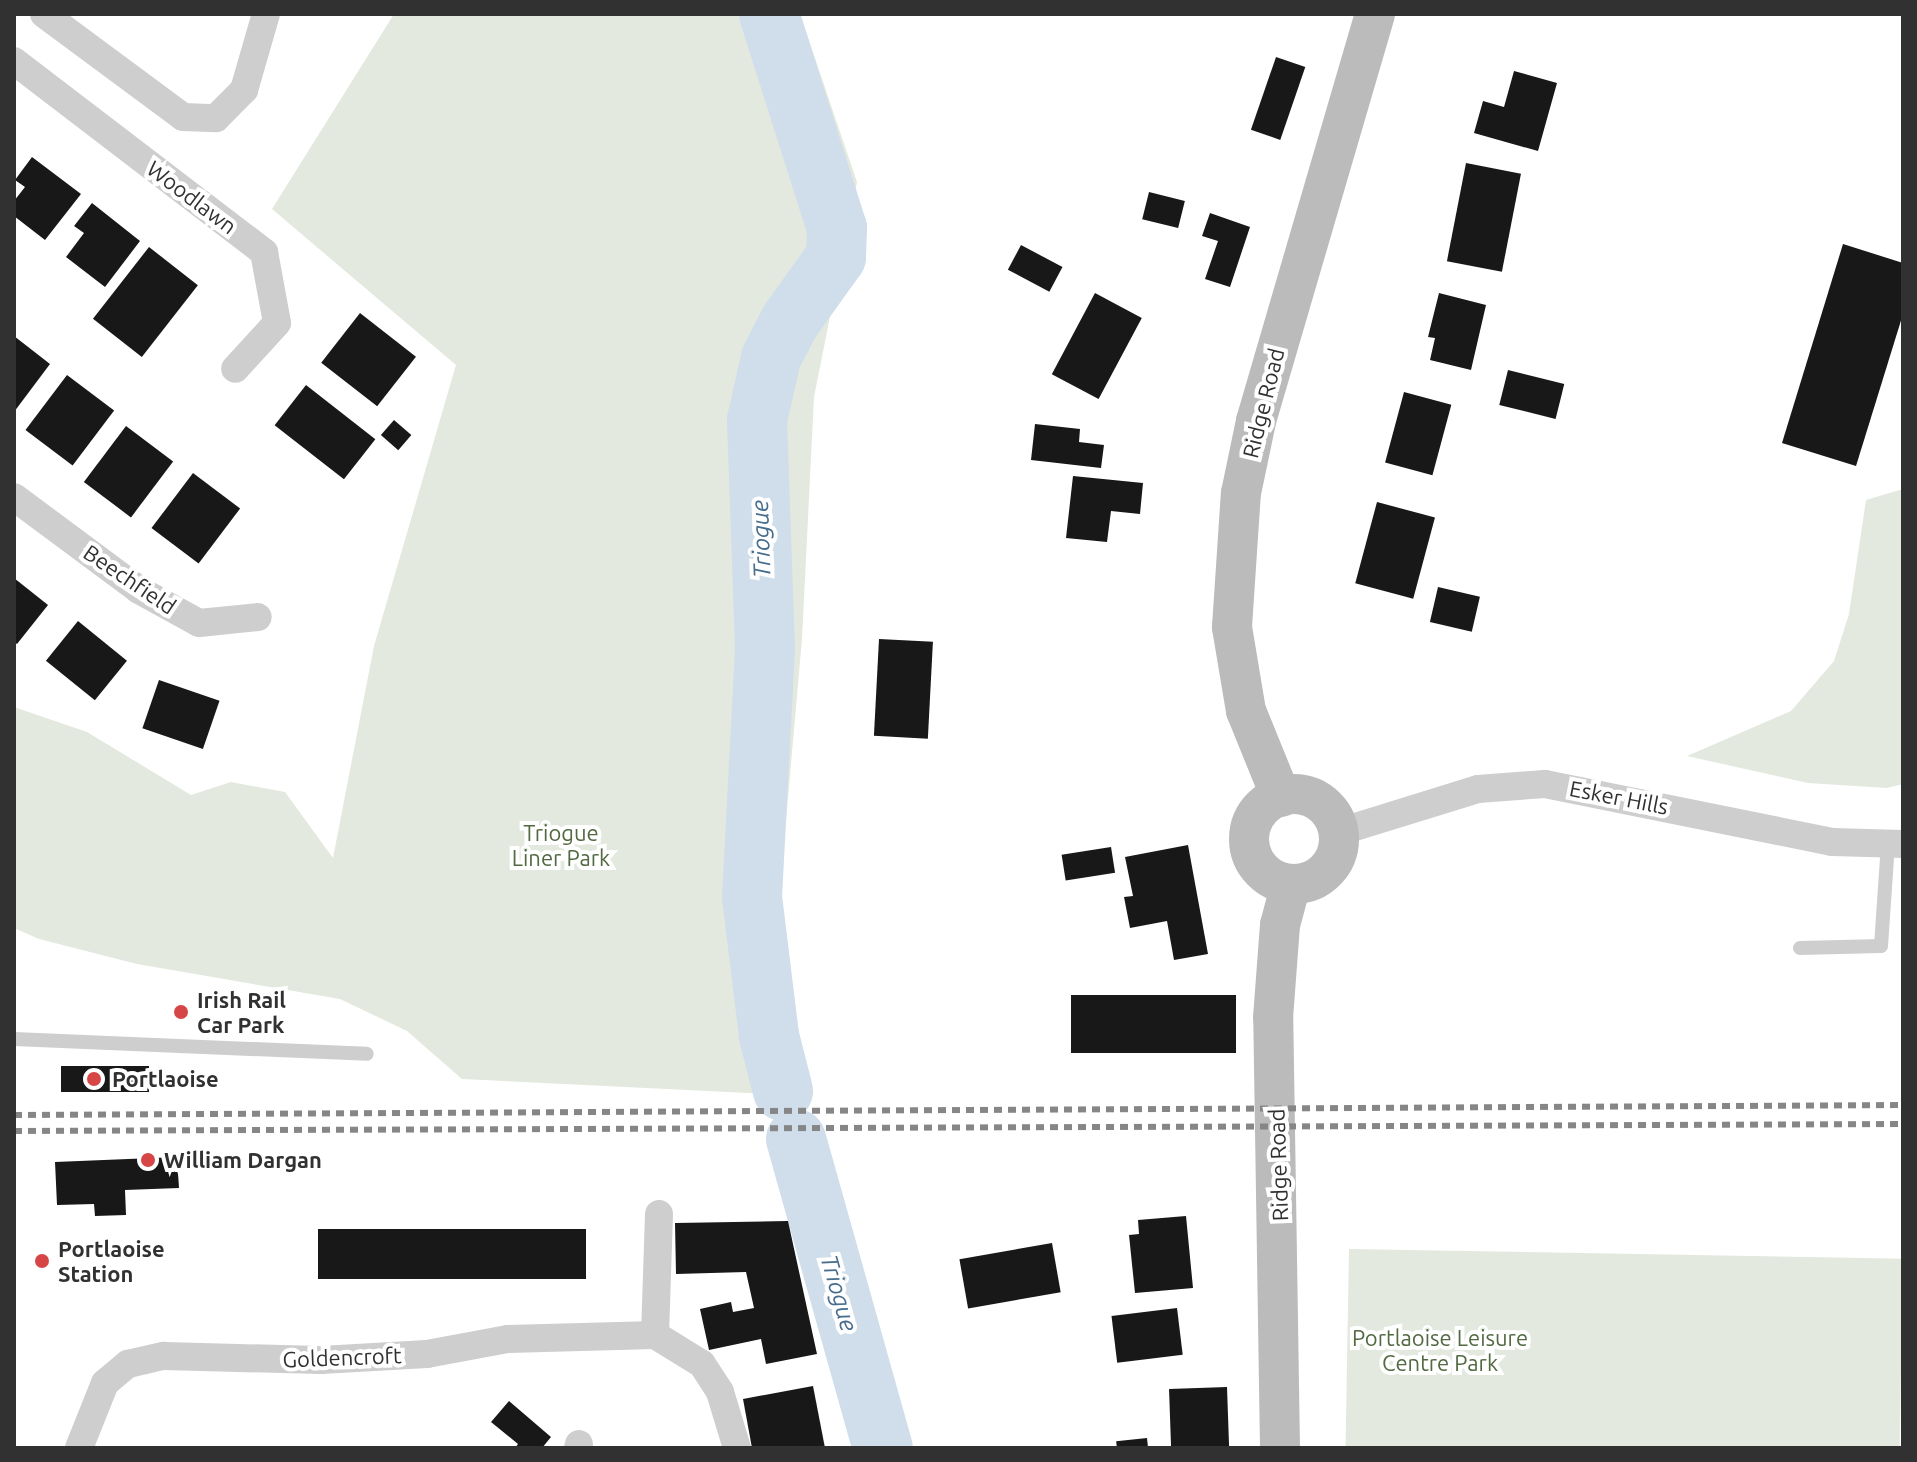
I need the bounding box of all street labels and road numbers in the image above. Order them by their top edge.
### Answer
street label: Woodlawn [142,155,242,239]
street label: Ridge Road [1237,345,1289,461]
street label: Beechfield [79,539,181,619]
street label: Esker Hills [1567,775,1671,819]
street label: Ridge Road [1263,1108,1293,1222]
street label: Goldencroft [282,1342,402,1372]

